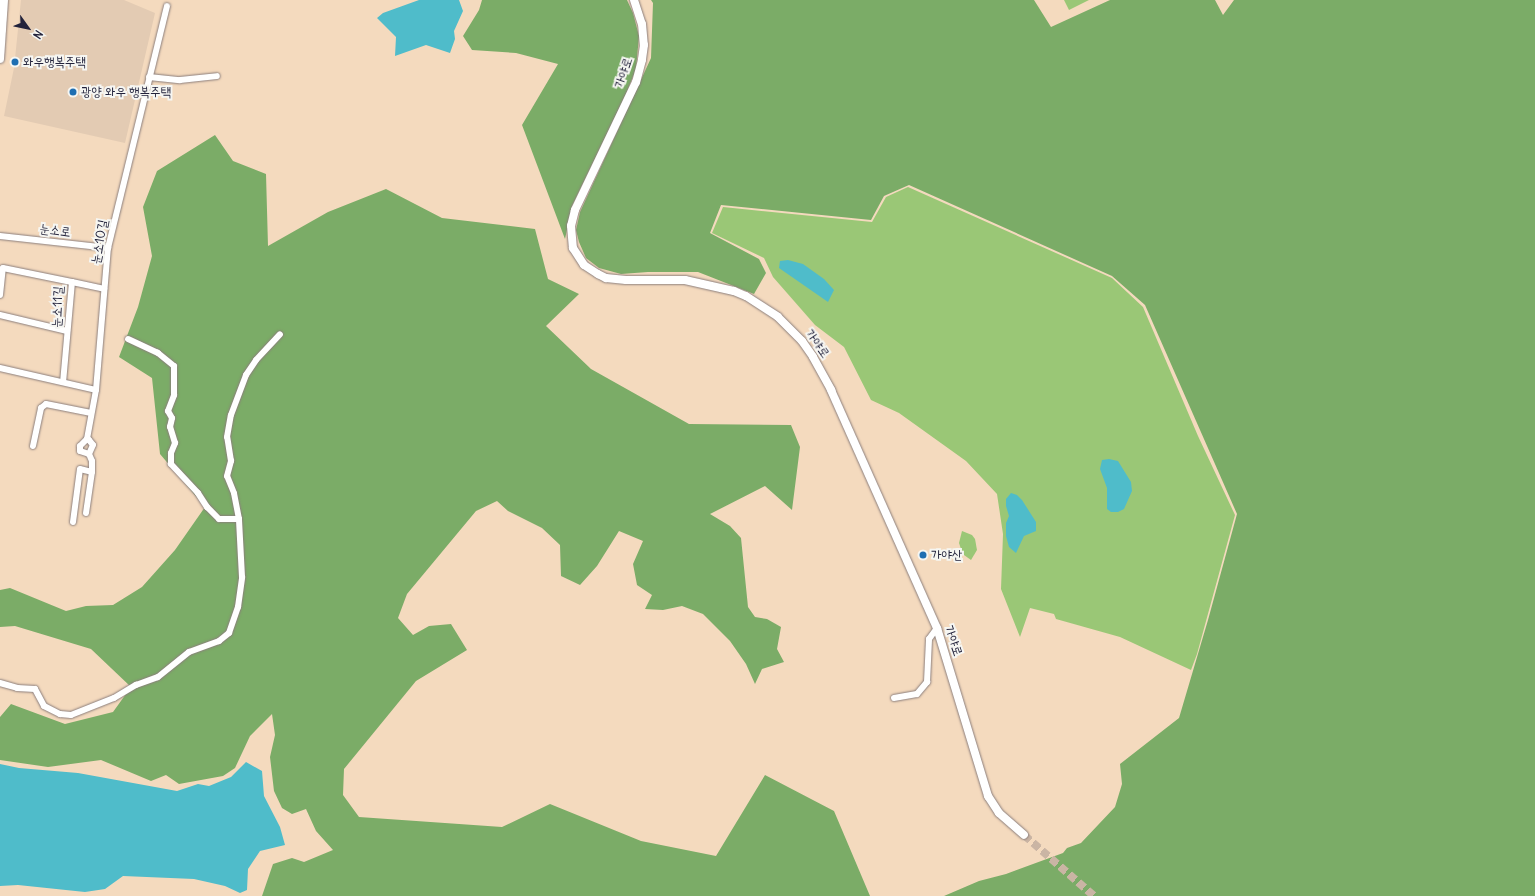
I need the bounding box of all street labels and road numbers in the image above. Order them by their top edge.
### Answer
street label: 가야로 [612,56,636,90]
street label: 눈소10길 [88,218,112,266]
street label: 눈소로 [38,221,72,241]
street label: 눈소11길 [49,286,67,328]
street label: 가야로 [802,327,832,361]
street label: 가야로 [941,624,965,658]

